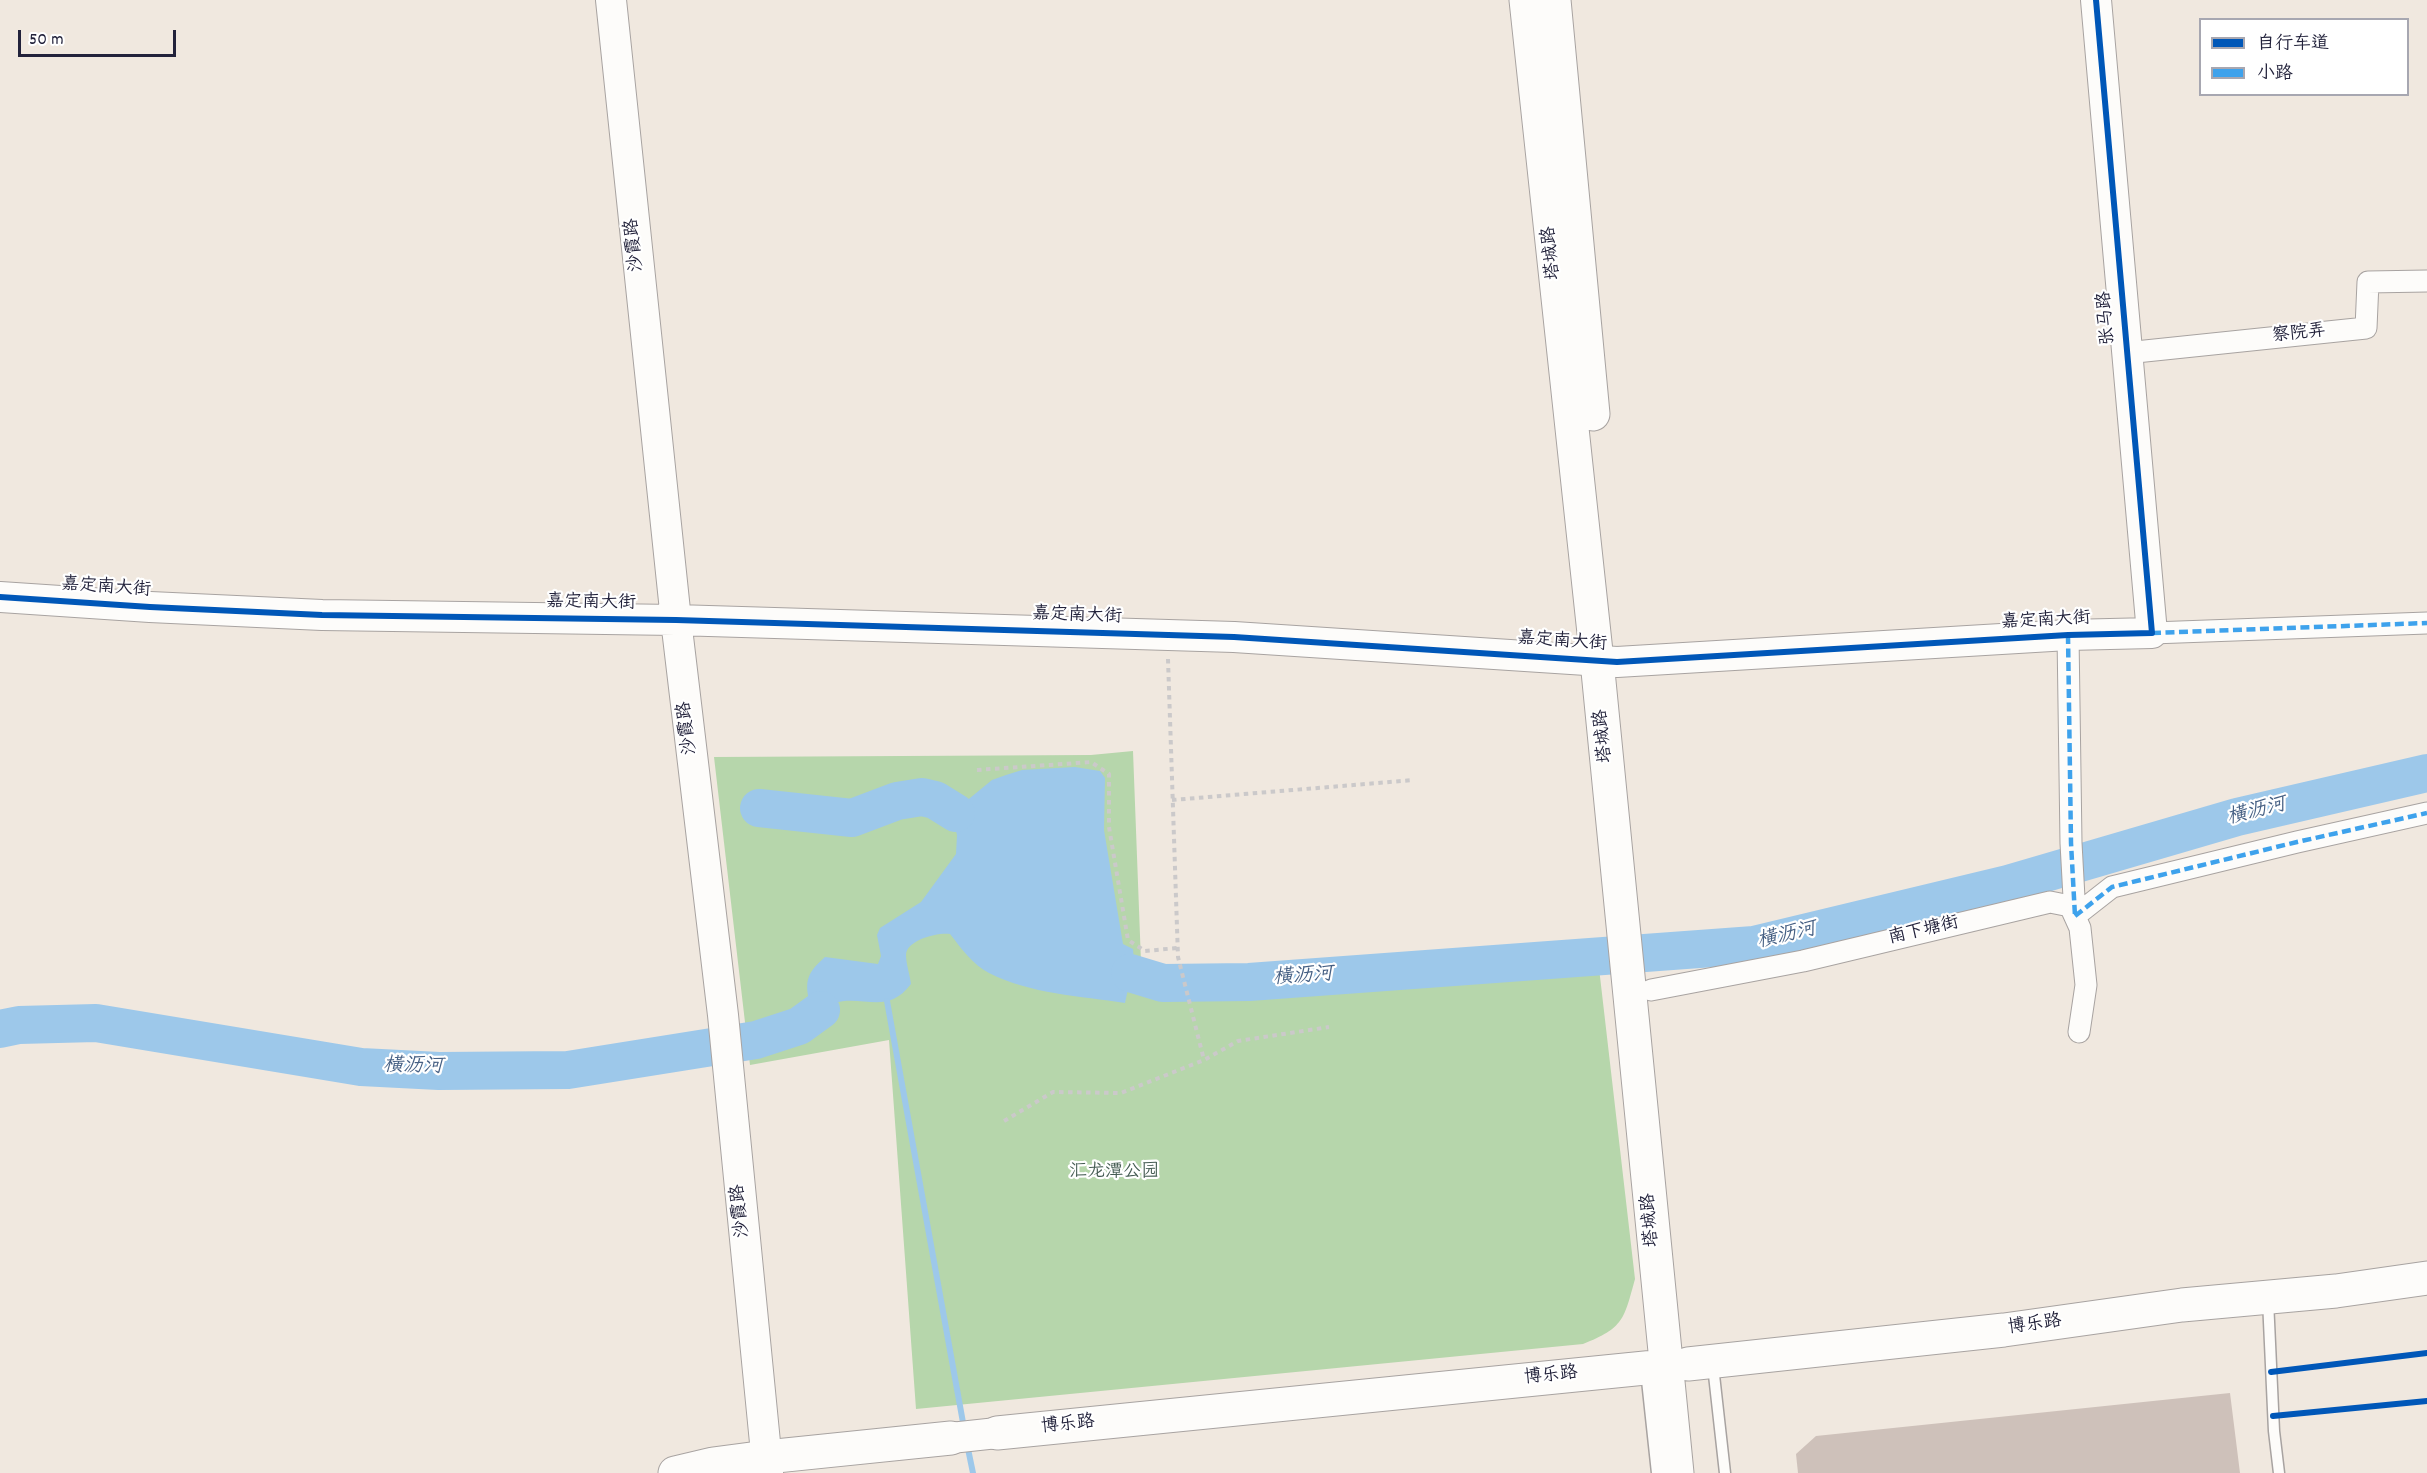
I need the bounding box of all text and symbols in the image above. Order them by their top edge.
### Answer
scale bar [21,18,178,56]
legend [2199,18,2409,96]
text: 50 m [29,28,64,53]
text: 自行车道 [2257,32,2329,57]
text: 小路 [2257,62,2293,87]
street label: 沙霞路 [622,217,650,273]
street label: 塔城路 [1539,225,1567,281]
street label: 张马路 [2095,290,2121,346]
street label: 察院弄 [2271,321,2327,349]
street label: 嘉定南大街 [60,575,152,603]
street label: 嘉定南大街 [546,592,636,616]
street label: 嘉定南大街 [1032,605,1122,629]
street label: 嘉定南大街 [2000,609,2092,635]
street label: 嘉定南大街 [1516,629,1608,657]
street label: 沙霞路 [675,700,703,756]
street label: 塔城路 [1591,708,1619,764]
water label: 横沥河 [2225,794,2289,832]
street label: 南下塘街 [1886,913,1962,951]
water label: 横沥河 [1755,919,1819,955]
water label: 横沥河 [1272,964,1334,992]
water label: 横沥河 [383,1055,443,1081]
park label: 汇龙潭公园 [1069,1163,1159,1185]
street label: 沙霞路 [728,1183,756,1239]
street label: 塔城路 [1639,1192,1665,1248]
street label: 博乐路 [2007,1312,2063,1340]
street label: 博乐路 [1523,1363,1579,1391]
street label: 博乐路 [1040,1412,1096,1440]

